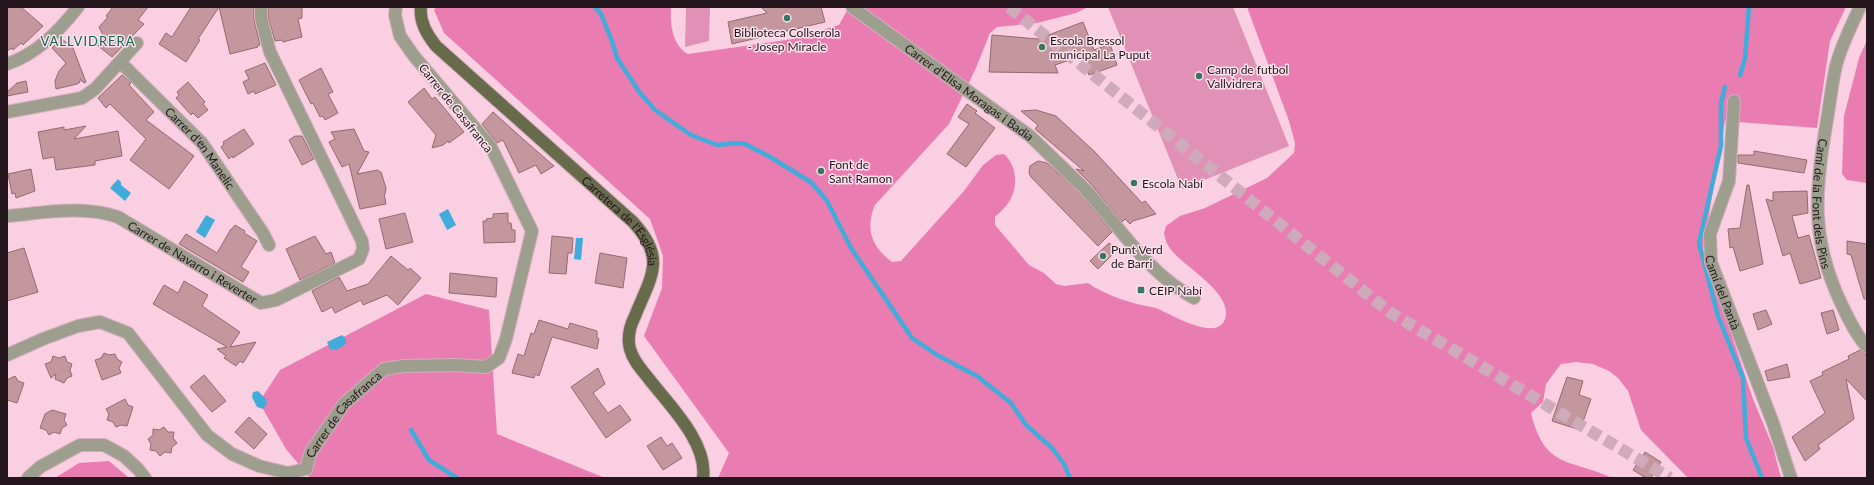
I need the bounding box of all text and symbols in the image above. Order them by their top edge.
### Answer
marker: Biblioteca Collserola - Josep Miracle [782,13,792,23]
place label: Biblioteca Collserola - Josep Miracle [734,25,840,54]
district label: VALLVIDRERA [40,33,136,49]
place label: Escola Bressol municipal La Puput [1050,33,1151,62]
street label: Carrer d'Elisa Moragas i Badia [902,40,1037,144]
marker: Escola Bressol municipal La Puput [1037,42,1047,52]
street label: Carrer de Casafranca [416,61,496,155]
place label: Camp de futbol Vallvidrera [1207,62,1288,91]
marker: Camp de futbol Vallvidrera [1194,71,1204,81]
street label: Carrer d'en Manelic [162,104,239,192]
street label: Camí de la Font dels Pins [1810,138,1834,270]
place label: Font de Sant Ramon [829,157,892,186]
marker: Font de Sant Ramon [816,166,826,176]
street label: Carretera de l'Església [579,172,661,266]
place label: Escola Nabí [1142,176,1204,191]
marker: Escola Nabí [1129,178,1139,188]
street label: Carrer de Navarro i Reverter [125,217,261,307]
place label: Punt Verd de Barri [1111,242,1163,271]
marker: Punt Verd de Barri [1098,251,1108,261]
street label: Camí del Pantà [1703,255,1744,332]
place label: CEIP Nabí [1149,283,1203,298]
marker: CEIP Nabí [1136,285,1146,295]
street label: Carrer de Casafranca [302,368,384,459]

